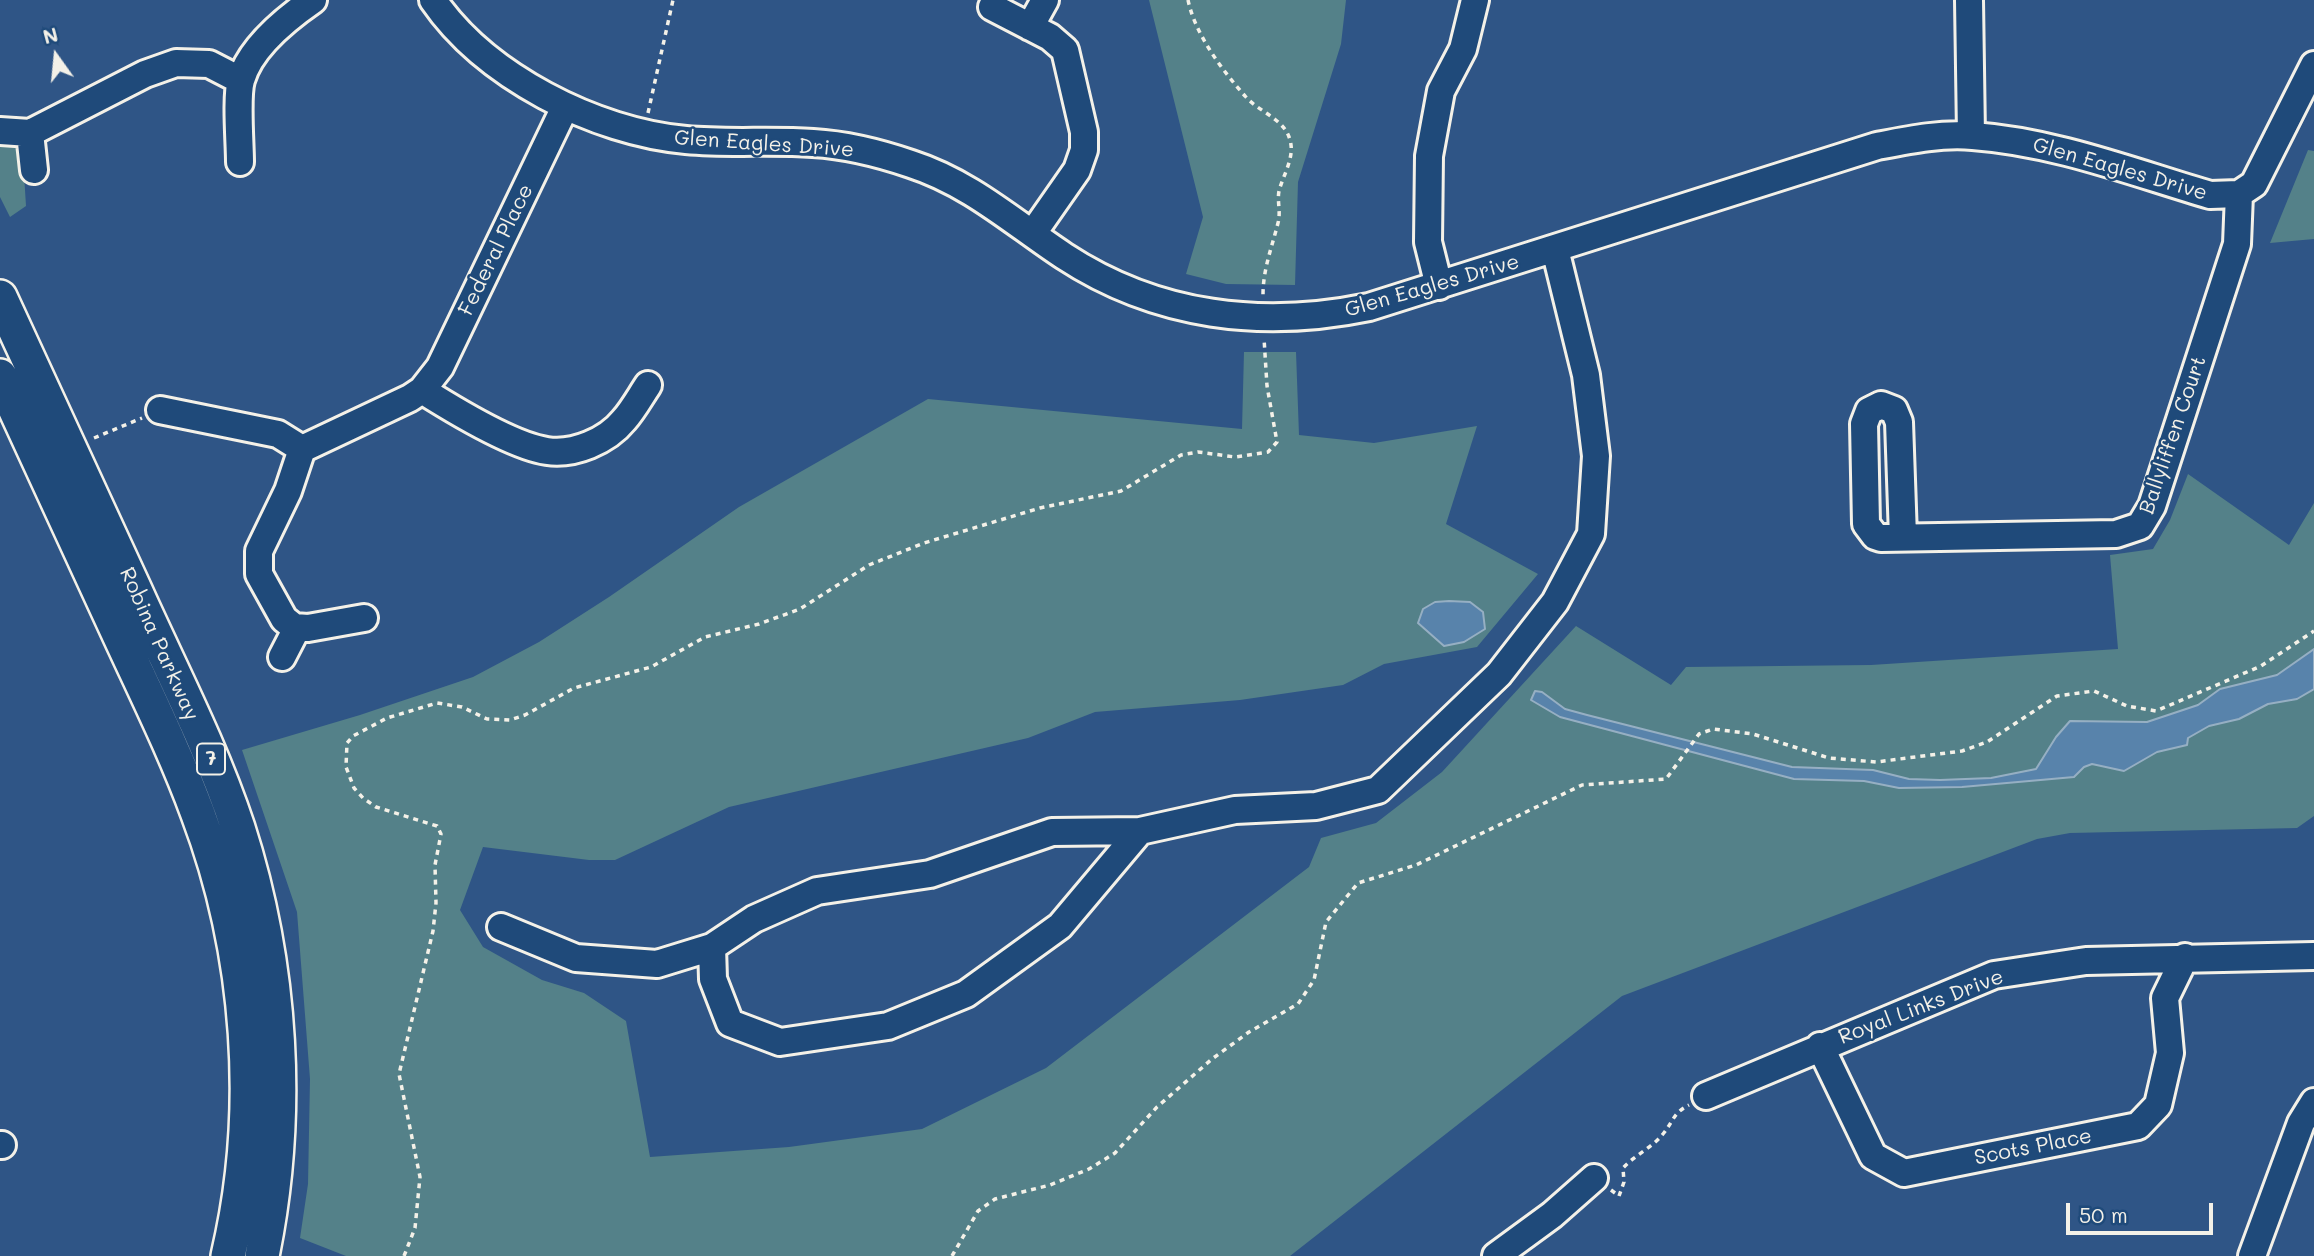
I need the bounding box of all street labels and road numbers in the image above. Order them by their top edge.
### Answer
street label: Glen Eagles Drive [673,125,855,163]
street label: Glen Eagles Drive [2030,132,2210,206]
street label: Federal Place [453,180,539,320]
street label: Glen Eagles Drive [1342,249,1522,323]
street label: Ballyliffen Court [2134,353,2212,517]
street label: Robina Parkway [114,563,204,725]
road number: 7 [197,744,225,774]
street label: Royal Links Drive [1835,964,2007,1050]
street label: Scots Place [1972,1123,2094,1171]

